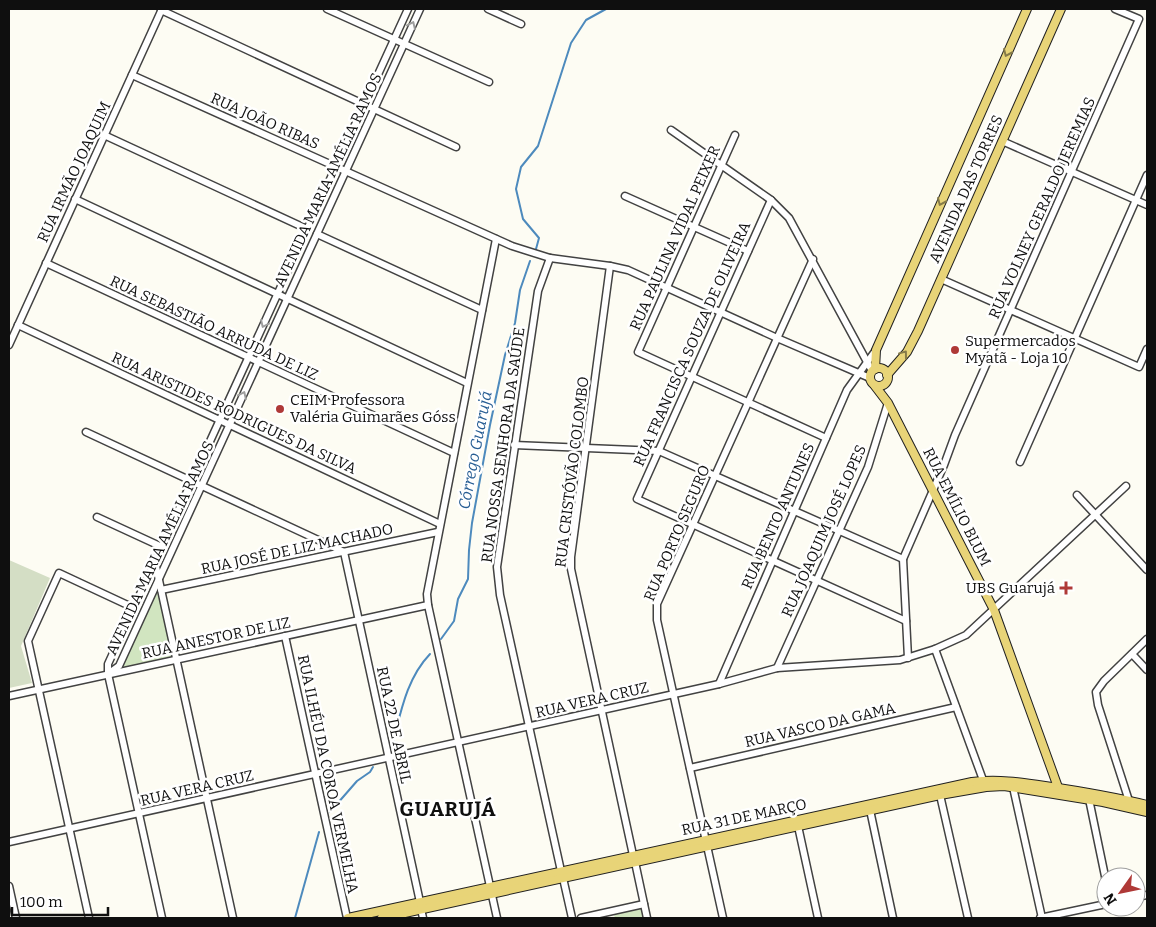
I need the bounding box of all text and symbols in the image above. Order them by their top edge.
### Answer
one-way arrow [406,21,417,30]
one-way arrow [1002,48,1013,57]
street label: AVENIDA MARIA AMÉLIA RAMOS [270,70,386,290]
street label: RUA JOÃO RIBAS [208,89,322,153]
street label: RUA VOLNEY GERALDO JEREMIAS [985,94,1099,322]
street label: RUA IRMÃO JOAQUIM [33,99,115,245]
street label: AVENIDA DAS TORRES [925,112,1007,266]
street label: RUA PAULINA VIDAL PEIXER [626,143,724,333]
one-way arrow [937,197,948,206]
street label: RUA FRANCISCA SOUZA DE OLIVEIRA [630,219,754,469]
street label: RUA SEBASTIÃO ARRUDA DE LIZ [107,272,321,384]
one-way arrow [260,319,270,328]
street label: RUA NOSSA SENHORA DA SAÚDE [478,326,528,564]
place label: Supermercados Myatã - Loja 10 [965,332,1076,367]
marker: Supermercados Myatã - Loja 10 [949,344,961,356]
street label: RUA ARISTIDES RODRIGUES DA SILVA [109,348,360,478]
one-way arrow [898,351,907,360]
street label: RUA CRISTÓVÃO COLOMBO [551,375,593,569]
water label: Córrego Guarujá [454,389,496,511]
one-way arrow [237,391,247,400]
place label: CEIM Professora Valéria Guimarães Góss [290,391,456,426]
marker: CEIM Professora Valéria Guimarães Góss [274,403,286,415]
street label: AVENIDA MARIA AMÉLIA RAMOS [102,438,218,658]
street label: RUA BENTO ANTUNES [738,440,818,592]
street label: RUA JOAQUIM JOSÉ LOPES [778,442,870,620]
street label: RUA EMÍLIO BLUM [919,445,995,569]
street label: RUA PORTO SEGURO [640,462,714,604]
street label: RUA JOSÉ DE LIZ MACHADO [199,520,395,578]
place label: UBS Guarujá [966,579,1055,597]
marker: UBS Guarujá [1059,581,1073,595]
street label: RUA ANESTOR DE LIZ [140,613,292,663]
street label: RUA ILHÉU DA COROA VERMELHA [294,653,362,895]
street label: RUA 22 DE ABRIL [373,665,415,785]
street label: RUA VERA CRUZ [534,678,650,722]
street label: RUA VASCO DA GAMA [743,699,897,751]
street label: RUA VERA CRUZ [139,766,255,810]
street label: RUA 31 DE MARÇO [680,795,808,839]
district label: GUARUJÁ [399,796,497,821]
north arrow [1096,867,1146,917]
scale bar [12,884,109,916]
text: N [1100,889,1121,908]
text: 100 m [20,893,63,911]

